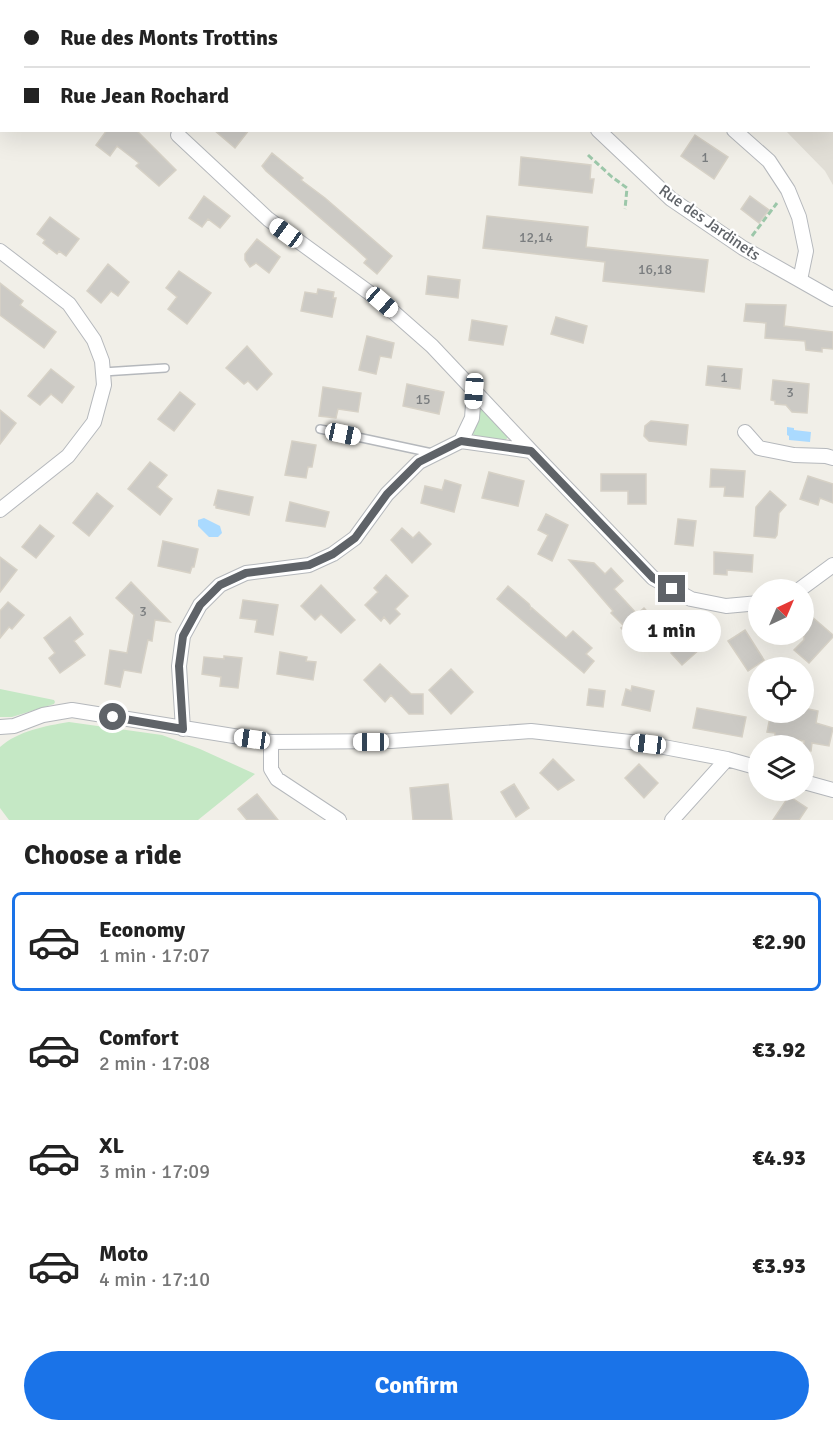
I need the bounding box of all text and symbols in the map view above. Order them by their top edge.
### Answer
text: Rue des Monts Trottins [60,24,278,51]
text: Rue Jean Rochard [60,82,229,109]
house number: 1 [701,149,709,166]
street label: Rue des Jardinets [655,180,764,265]
car [266,215,306,251]
house number: 12,14 [519,229,553,246]
house number: 16,18 [638,261,672,278]
car [363,283,401,321]
house number: 1 [720,369,728,386]
car [464,372,484,410]
house number: 3 [786,384,794,401]
house number: 15 [415,391,431,408]
car [324,421,362,447]
route end [658,575,685,602]
north arrow [748,579,814,645]
map controls [748,579,814,801]
house number: 3 [139,603,147,620]
callout: 1 min [622,610,722,652]
text: 1 min [647,618,696,643]
button: locate [748,657,814,723]
route start [99,703,126,730]
car [233,728,271,750]
car [353,733,389,751]
car [629,733,667,755]
button: layers [748,735,814,801]
text: Choose a ride [24,839,182,872]
icon: car [27,915,81,969]
text: Economy [99,916,185,943]
text: €2.90 [752,928,806,955]
text: 1 min · 17:07 [99,943,210,968]
icon: car [27,1023,81,1077]
text: Comfort [99,1024,179,1051]
text: €3.92 [752,1036,806,1063]
text: 2 min · 17:08 [99,1051,210,1076]
icon: car [27,1131,81,1185]
text: XL [99,1132,124,1159]
text: €4.93 [752,1144,806,1171]
text: 3 min · 17:09 [99,1159,210,1184]
icon: car [27,1239,81,1293]
text: Moto [99,1240,148,1267]
text: €3.93 [752,1252,806,1279]
text: 4 min · 17:10 [99,1267,210,1292]
button: Confirm [24,1351,809,1420]

